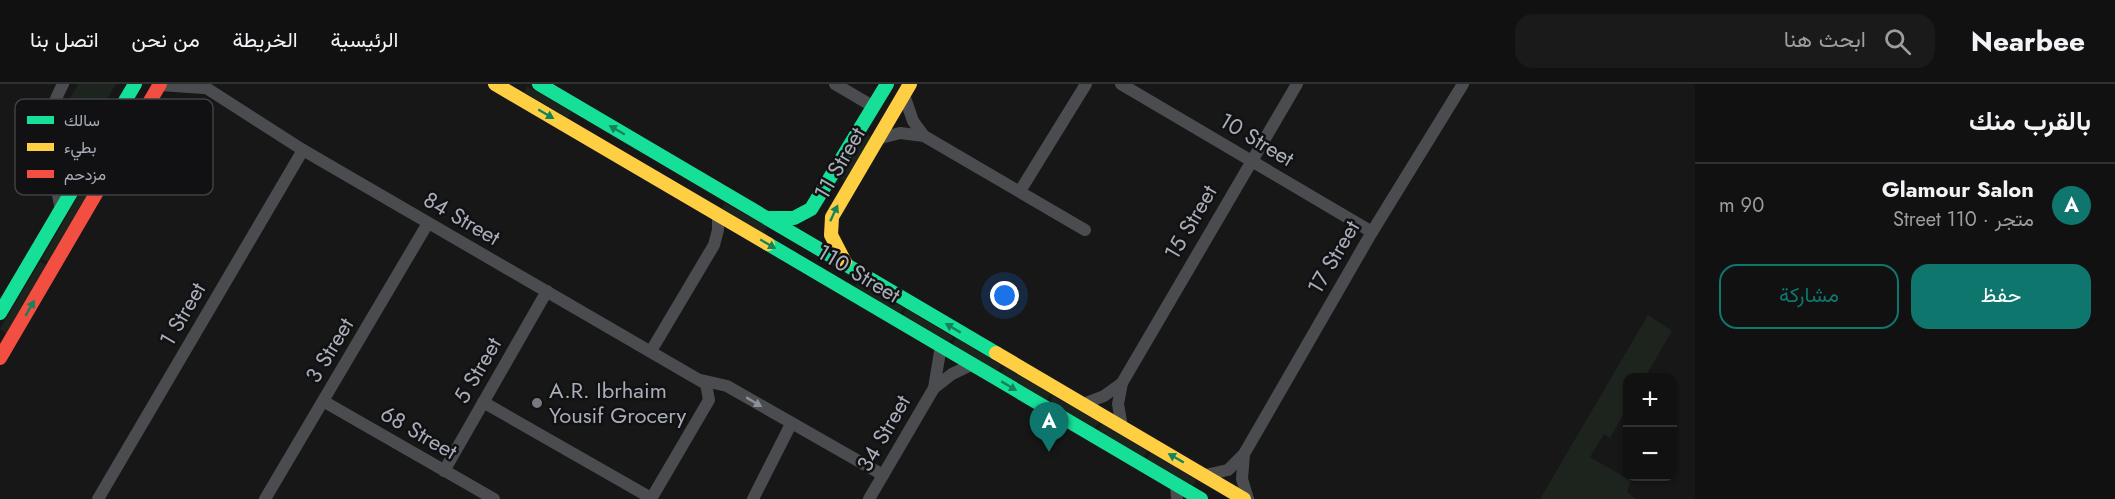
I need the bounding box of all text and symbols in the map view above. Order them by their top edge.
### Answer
search box [1515,14,1935,68]
text: Nearbee [1971,21,2085,62]
text: ابحث هنا [1784,23,1866,55]
text: اتصل بنا [30,25,99,55]
text: من نحن [132,25,200,55]
text: الخريطة [233,25,298,55]
text: الرئيسية [331,25,398,55]
icon: search [1881,25,1914,58]
legend [15,99,213,195]
text: بالقرب منك [1969,102,2091,140]
street label: 10 Street [1214,104,1301,174]
one-way arrow [538,108,554,119]
text: سالك [64,109,100,132]
street label: 11 Street [805,120,873,205]
one-way arrow [608,125,625,135]
text: بطيء [64,136,96,161]
text: مزدحم [64,163,106,186]
text: Glamour Salon [1882,173,2034,205]
street label: 15 Street [1156,178,1225,265]
street label: 84 Street [418,183,507,253]
text: 90 m [1719,191,1764,220]
text: A [2064,191,2079,220]
one-way arrow [830,205,839,222]
text: متجر · 110 Street [1893,205,2034,234]
street label: 17 Street [1299,214,1367,300]
street label: 110 Street [811,236,907,311]
one-way arrow [760,239,777,249]
button: مشاركة [1719,264,1899,329]
button: حفظ [1911,264,2091,329]
street label: 1 Street [151,276,213,352]
your location [990,281,1019,310]
one-way arrow [24,300,35,316]
street label: 3 Street [297,311,361,389]
one-way arrow [945,322,961,333]
street label: 5 Street [445,330,509,409]
map controls [1623,373,1677,481]
button: + [1623,373,1677,427]
place label: A.R. Ibrhaim Yousif Grocery [549,374,687,431]
one-way arrow [1001,380,1017,391]
street label: 34 Street [848,388,918,477]
marker: A.R. Ibrhaim Yousif Grocery [530,396,544,410]
street label: 68 Street [375,397,464,467]
one-way arrow [746,397,763,407]
pin: A [1030,402,1068,452]
button: − [1623,427,1677,481]
one-way arrow [1168,453,1184,464]

